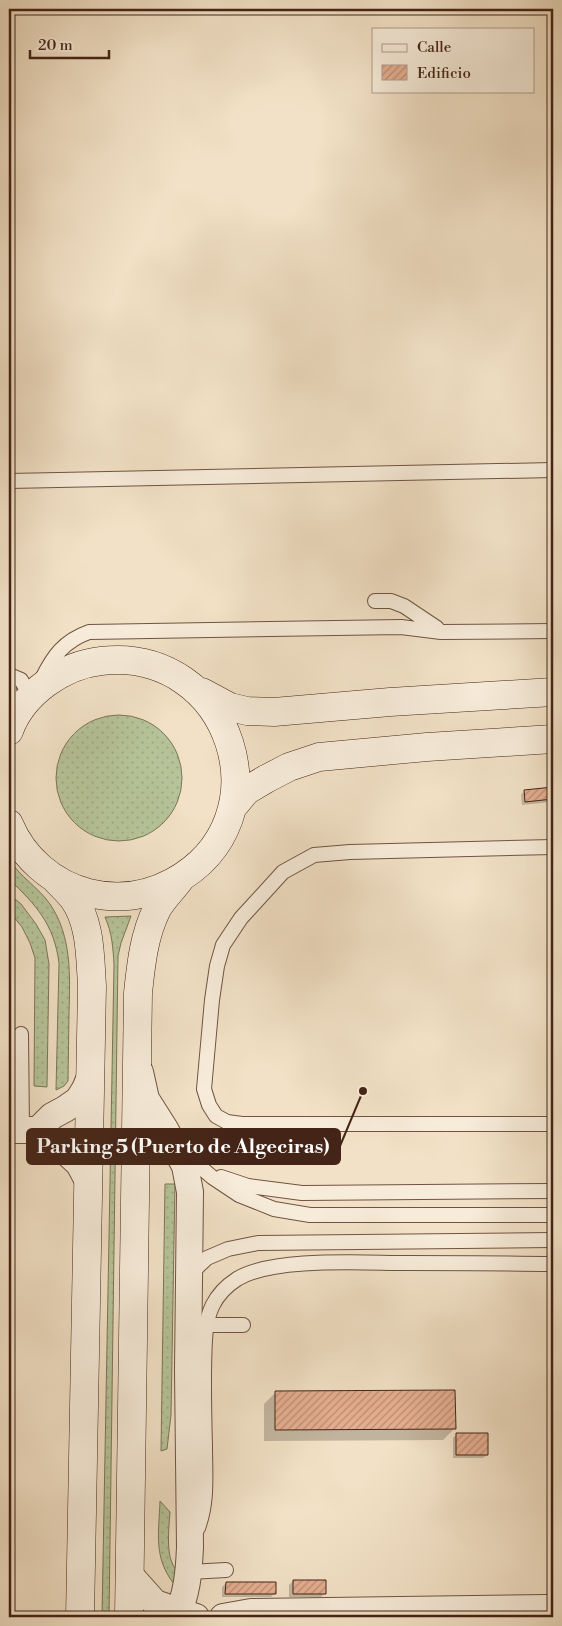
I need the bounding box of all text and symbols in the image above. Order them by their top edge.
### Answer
scale bar [30,28,109,60]
legend [372,28,534,92]
text: 20 m [38,36,73,55]
text: Calle [417,38,451,57]
text: Edificio [417,64,471,83]
callout: Parking 5 (Puerto de Algeciras) [27,1129,340,1164]
text: Parking 5 (Puerto de Algeciras) [37,1135,329,1160]

